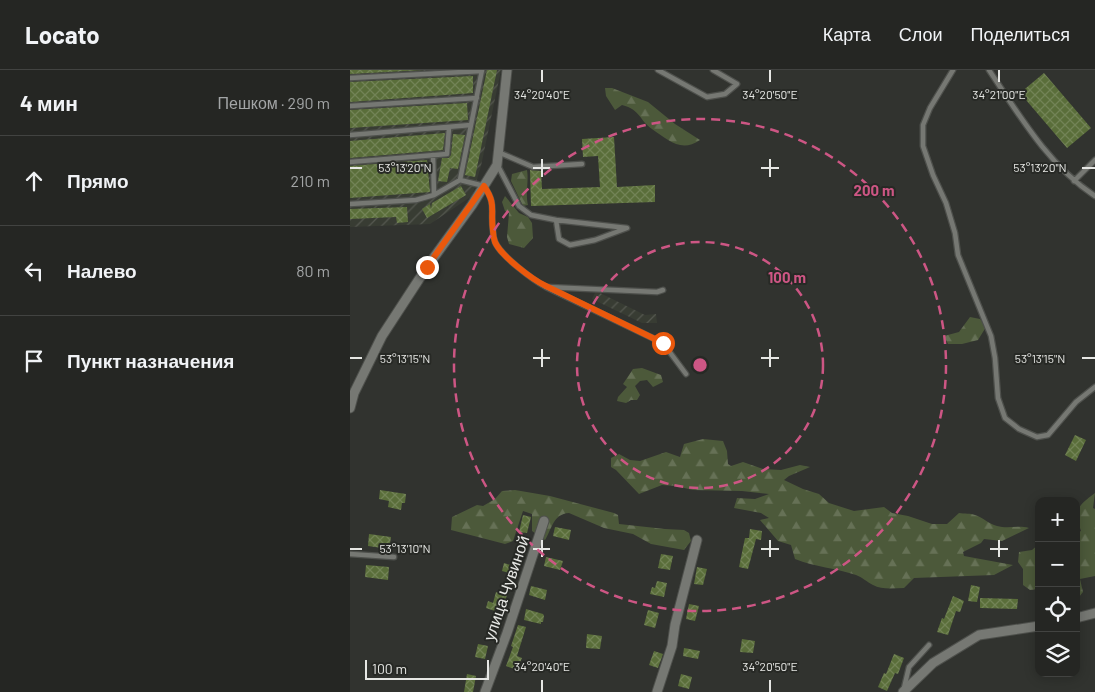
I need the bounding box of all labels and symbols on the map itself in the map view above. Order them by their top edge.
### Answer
text: 34°20'40"E [514,87,570,101]
text: 34°20'50"E [742,87,798,101]
text: 34°21'00"E [972,87,1026,101]
text: 53°13'20"N [378,160,432,174]
text: 53°13'20"N [1013,160,1067,174]
text: 200 m [853,181,895,199]
route end [416,256,439,279]
text: 100 m [768,268,806,286]
route start [652,332,675,355]
text: 53°13'15"N [380,351,430,365]
text: 53°13'15"N [1015,351,1065,365]
centre of rings [691,356,709,374]
street label: улица Чувиной [479,533,532,643]
text: 53°13'10"N [379,541,431,555]
scale bar [365,657,489,680]
text: 34°20'40"E [514,659,570,673]
text: 34°20'50"E [742,659,798,673]

